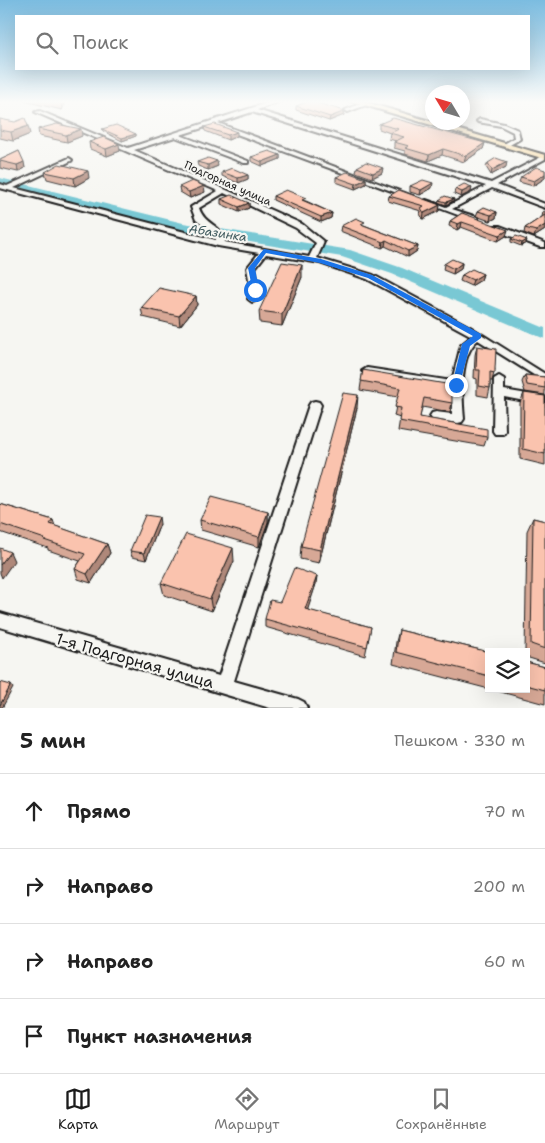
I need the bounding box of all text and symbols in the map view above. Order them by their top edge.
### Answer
search box [15,15,530,70]
icon: search [33,29,61,57]
text: Поиск [73,30,128,55]
north arrow [425,85,470,130]
street label: Подгорная улица [182,158,274,209]
water label: Абазинка [188,221,248,245]
route start [244,279,267,302]
route end [445,374,468,397]
street label: 1-я Подгорная улица [53,628,216,693]
map controls [485,648,530,693]
button: layers [485,648,530,693]
text: 5 мин [20,727,86,755]
text: Пешком · 330 m [394,730,525,751]
icon: ahead [20,797,48,825]
text: Прямо [67,799,131,824]
text: 70 m [484,801,525,822]
icon: right [20,872,48,900]
text: Направо [67,874,153,899]
text: 200 m [473,876,525,897]
icon: right [20,947,48,975]
text: Направо [67,949,153,974]
text: 60 m [484,951,525,972]
icon: arrive [20,1022,48,1050]
text: Пункт назначения [67,1024,252,1049]
tab: Карта [58,1085,98,1133]
tab: Маршрут [214,1085,279,1133]
tab: Сохранённые [396,1085,487,1133]

